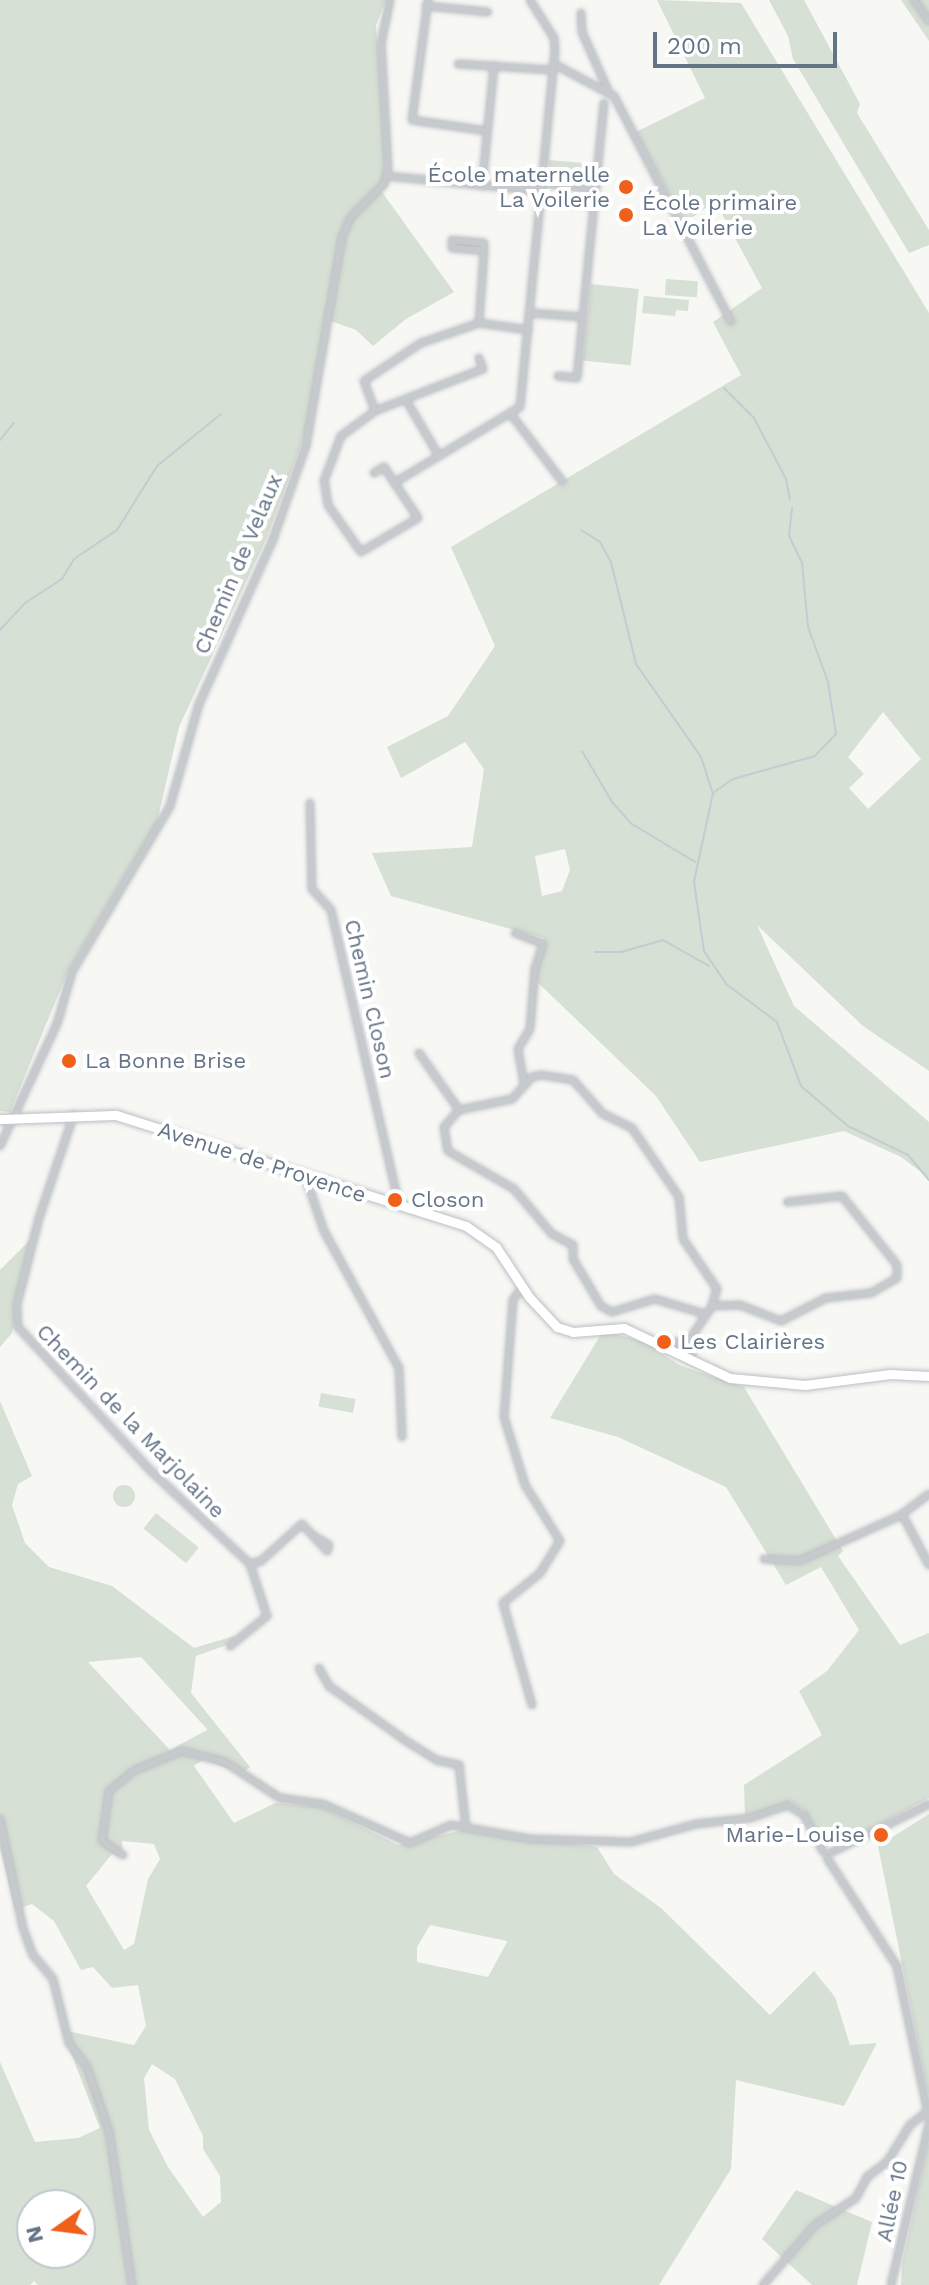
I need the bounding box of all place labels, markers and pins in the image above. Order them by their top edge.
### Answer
place label: École maternelle La Voilerie [428,161,610,212]
marker: École maternelle La Voilerie [617,178,635,196]
place label: École primaire La Voilerie [642,189,797,240]
marker: École primaire La Voilerie [617,206,635,224]
place label: La Bonne Brise [85,1048,247,1074]
marker: La Bonne Brise [60,1052,78,1070]
place label: Closon [411,1187,484,1213]
marker: Closon [386,1191,404,1209]
place label: Les Clairières [680,1329,825,1355]
marker: Les Clairières [655,1333,673,1351]
place label: Marie-Louise [725,1822,865,1848]
marker: Marie-Louise [872,1826,890,1844]

